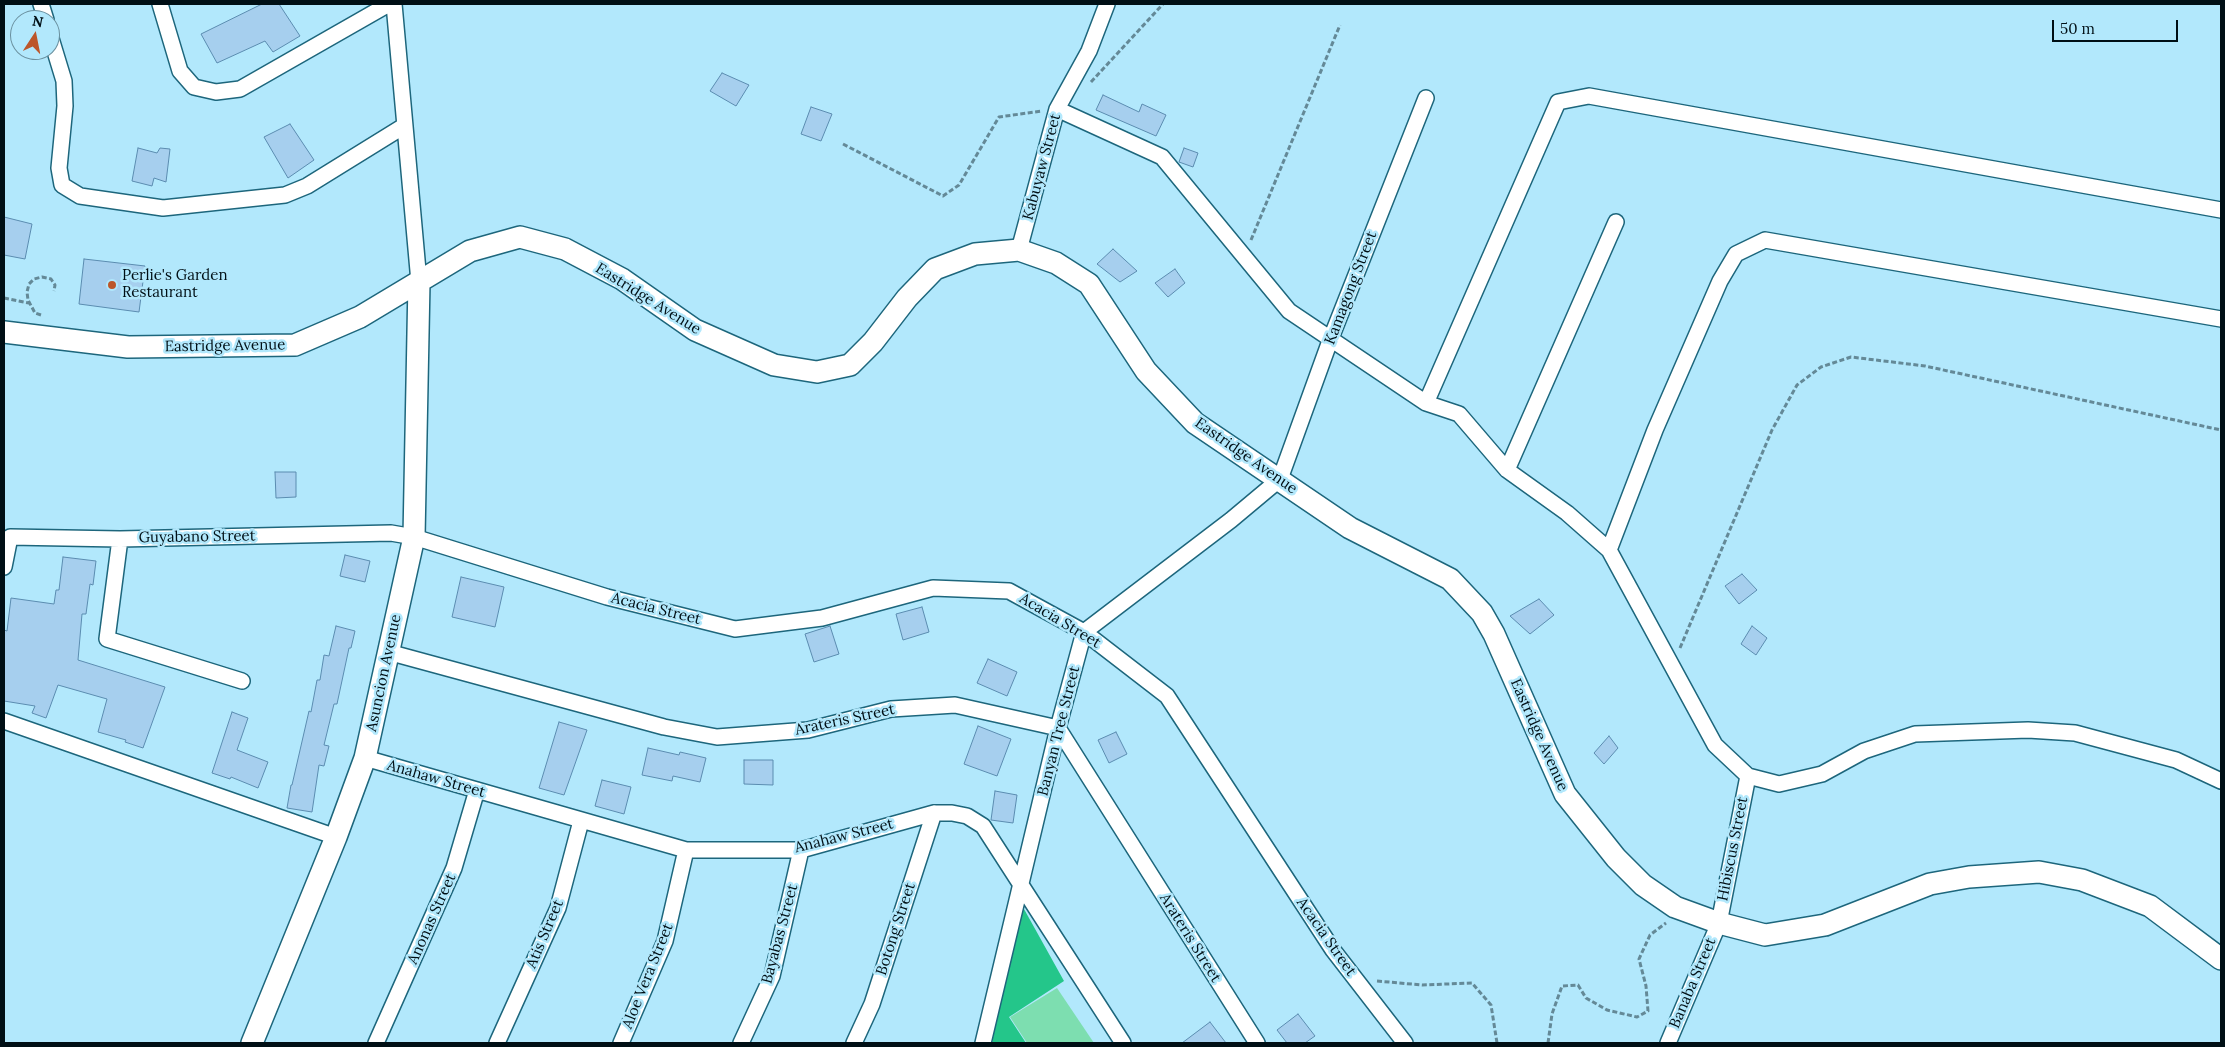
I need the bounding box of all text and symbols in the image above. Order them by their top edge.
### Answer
north arrow [10,10,60,60]
scale bar [2055,10,2181,42]
text: N [31,11,45,31]
text: 50 m [2060,19,2095,38]
street label: Kabuyaw Street [1019,112,1065,222]
street label: Kamagong Street [1321,229,1381,347]
street label: Eastridge Avenue [592,259,704,339]
place label: Perlie's Garden Restaurant [122,267,228,302]
marker: Perlie's Garden Restaurant [106,279,118,291]
street label: Eastridge Avenue [164,336,286,356]
street label: Eastridge Avenue [1191,414,1301,498]
street label: Guyabano Street [138,527,256,547]
street label: Acacia Street [609,589,703,629]
street label: Acacia Street [1016,590,1104,652]
street label: Asuncion Avenue [363,613,405,733]
street label: Banyan Tree Street [1034,664,1084,798]
street label: Eastridge Avenue [1506,676,1572,794]
street label: Arateris Street [794,701,896,739]
street label: Anahaw Street [385,756,487,802]
street label: Hibiscus Street [1714,795,1752,903]
street label: Anahaw Street [793,815,895,857]
street label: Anonas Street [404,871,460,967]
street label: Botong Street [873,880,919,978]
street label: Bayabas Street [758,882,802,986]
street label: Arateris Street [1155,890,1225,986]
street label: Acacia Street [1292,894,1360,980]
street label: Atis Street [523,897,567,971]
street label: Aloe Vera Street [619,921,677,1031]
street label: Banaba Street [1666,935,1720,1031]

